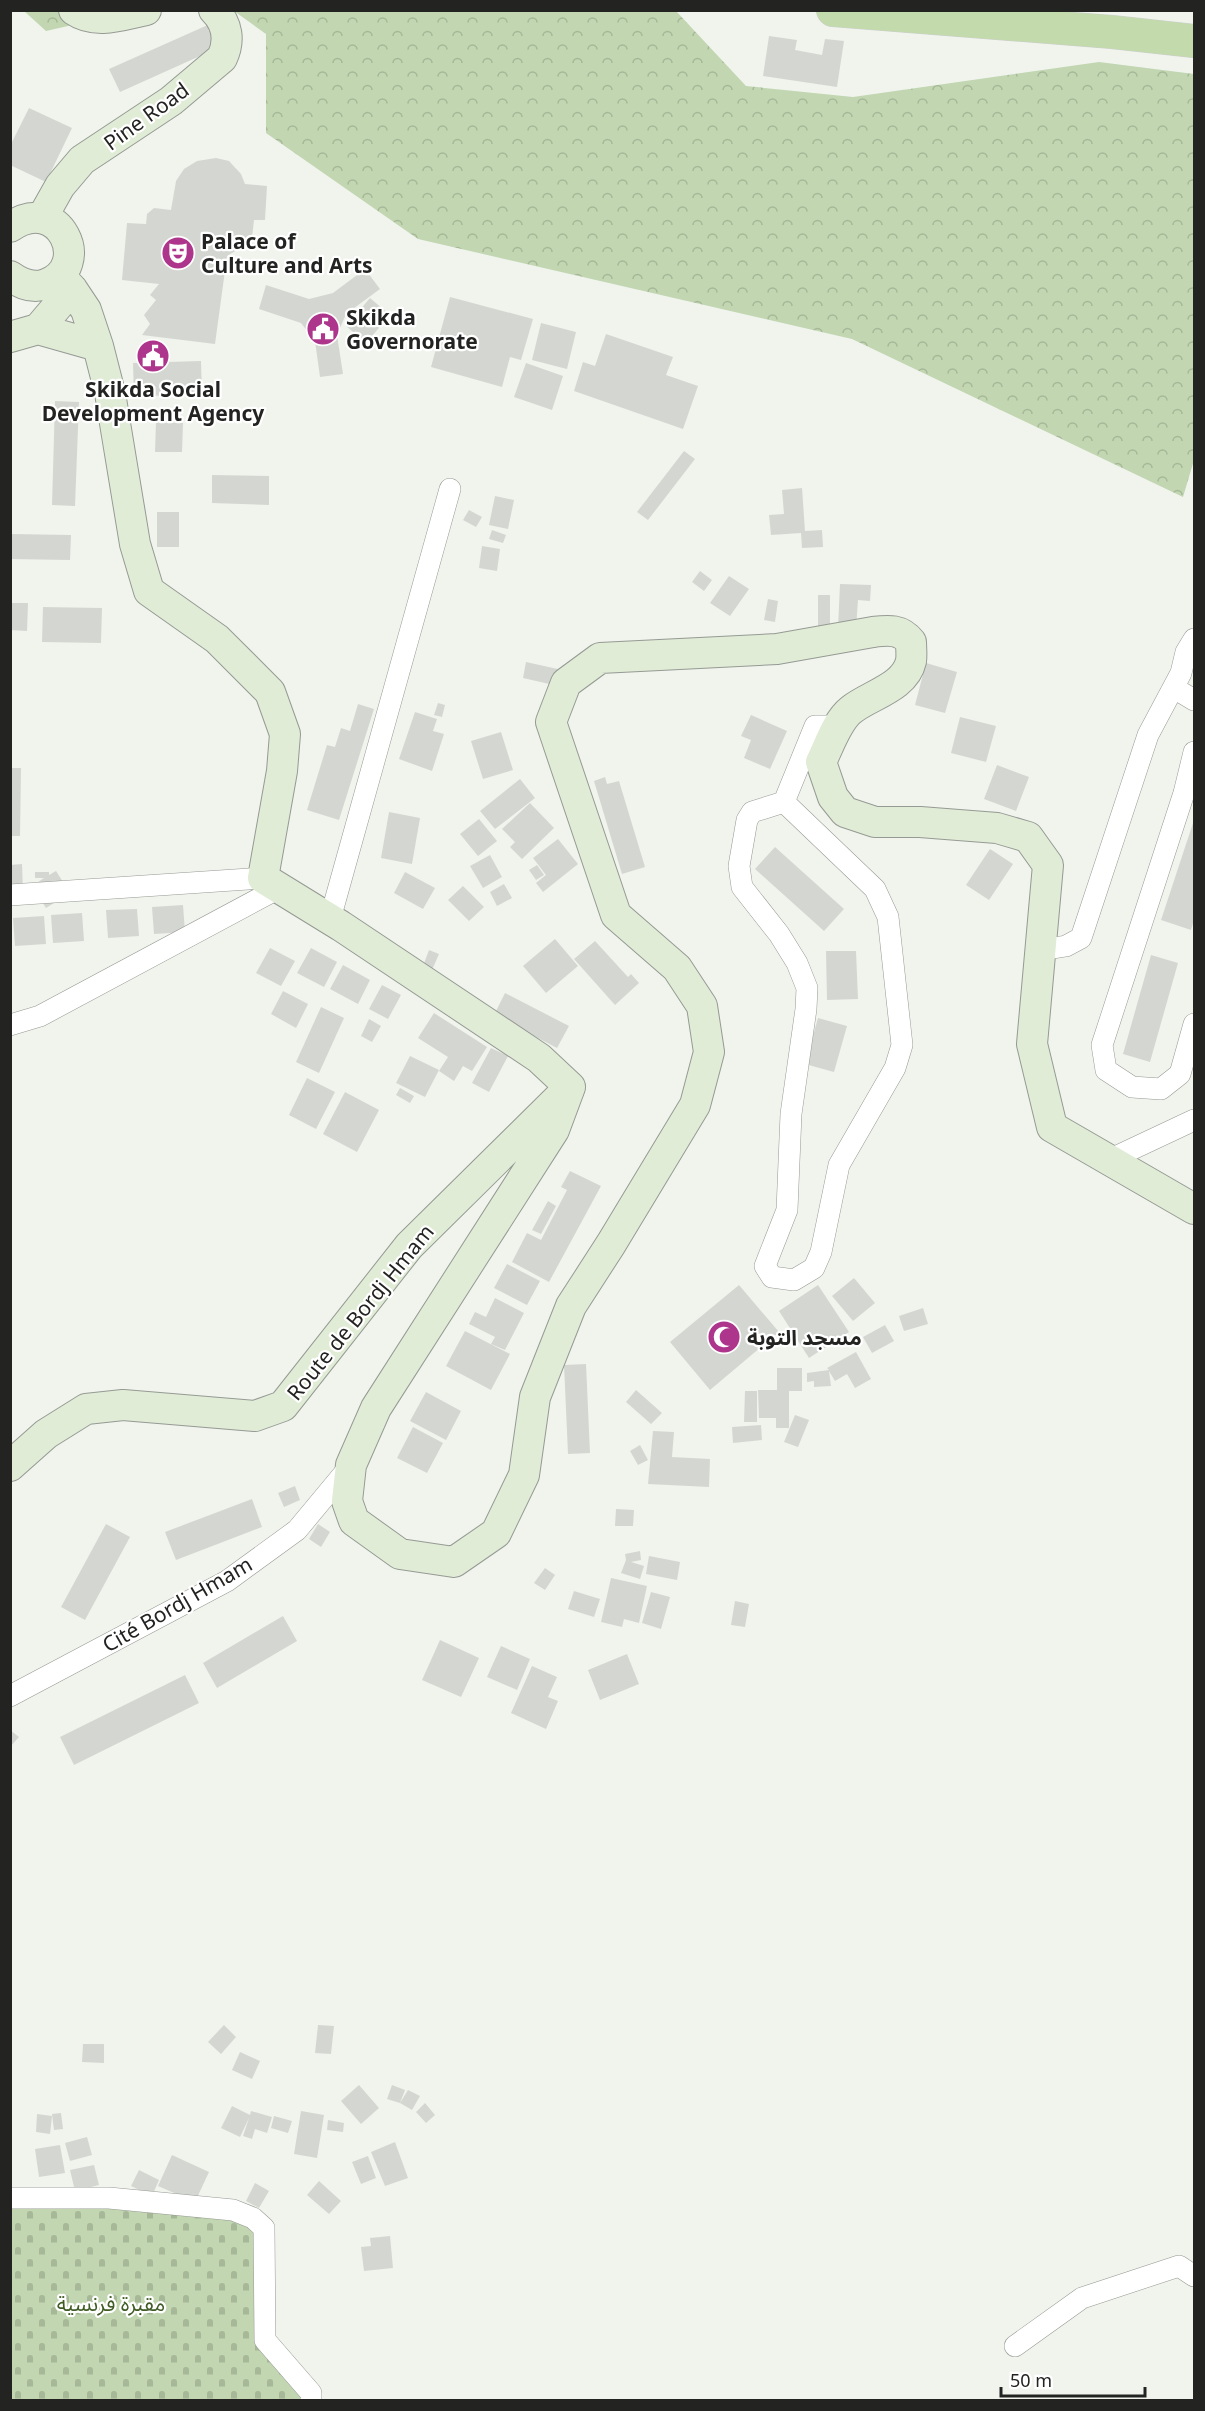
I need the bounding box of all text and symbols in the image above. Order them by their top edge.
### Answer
street label: Pine Road [98,76,194,156]
place label: Palace of Culture and Arts [201,227,373,279]
theatre icon: Palace of Culture and Arts [160,235,196,271]
place label: Skikda Governorate [346,303,478,355]
public building icon: Skikda Governorate [305,311,341,347]
public building icon: Skikda Social Development Agency [135,338,171,374]
place label: Skikda Social Development Agency [42,375,264,427]
street label: Route de Bordj Hmam [280,1218,440,1406]
mosque icon: مسجد التوبة [706,1319,742,1355]
place label: مسجد التوبة [747,1323,862,1351]
street label: Cité Bordj Hmam [97,1550,257,1658]
park label: مقبرة فرنسية [57,2289,165,2317]
scale bar [1001,2360,1145,2398]
text: 50 m [1010,2368,1052,2392]

